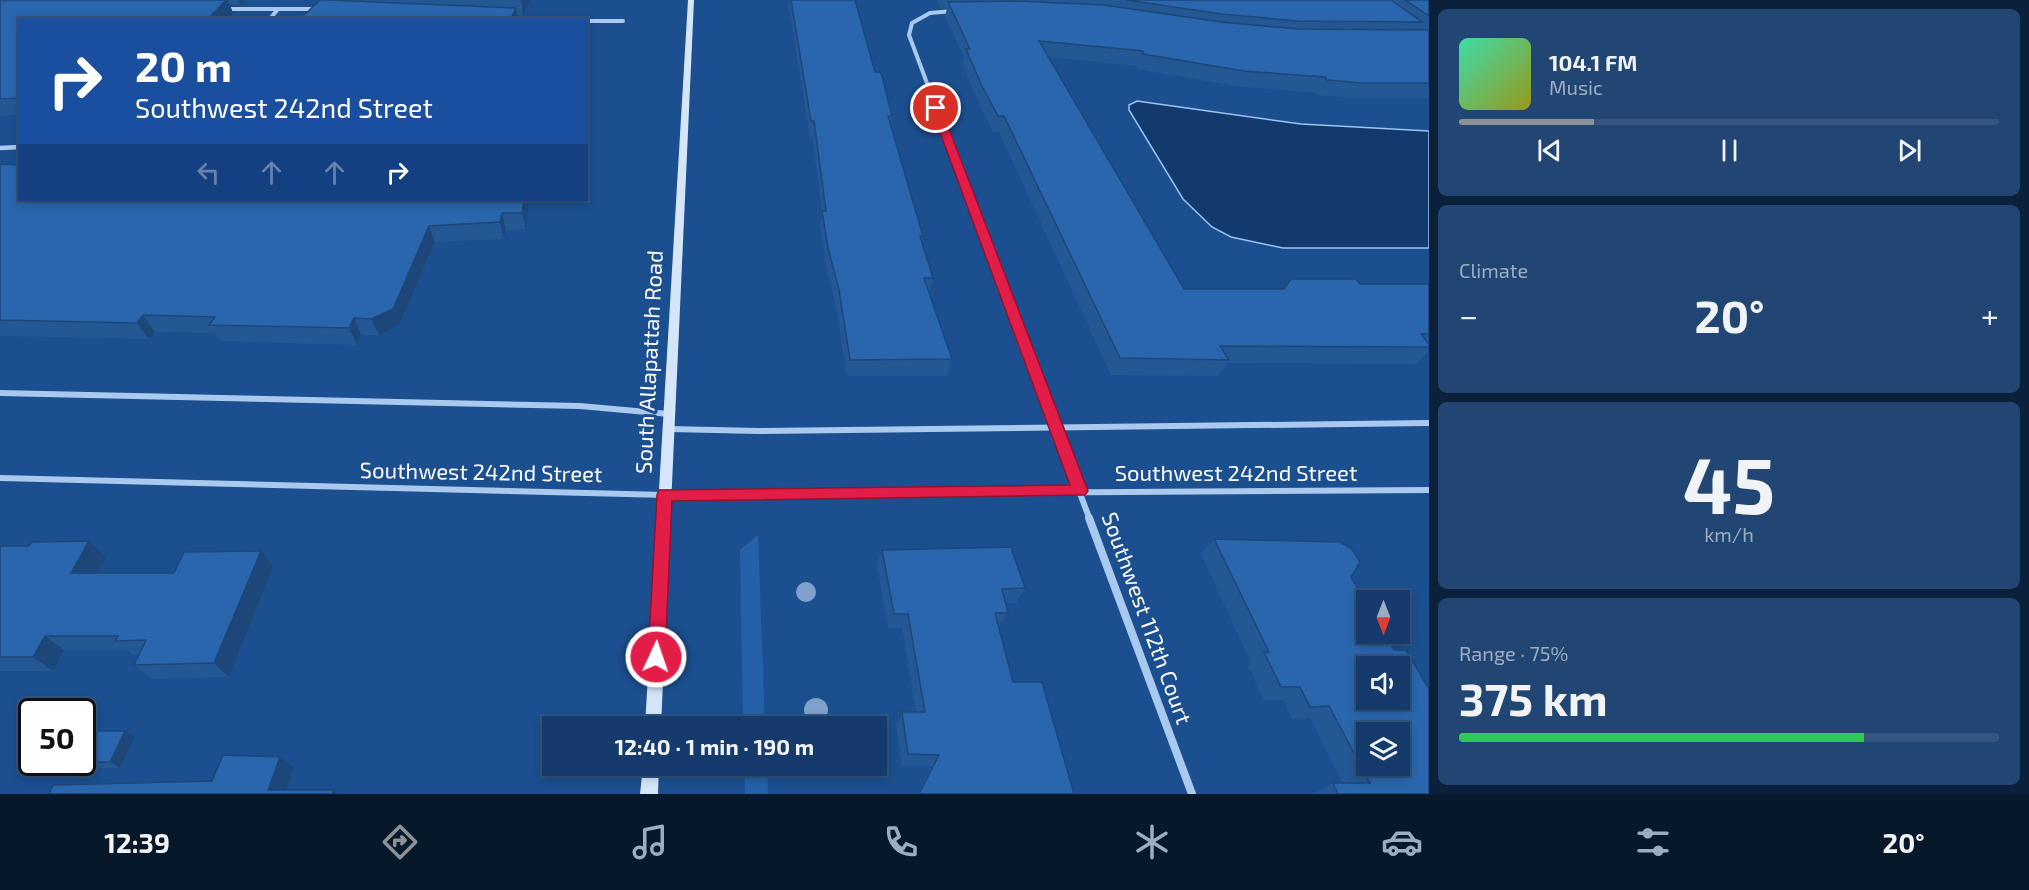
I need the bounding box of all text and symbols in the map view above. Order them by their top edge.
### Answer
text: 20 m [135,40,232,90]
icon: right [36,42,114,120]
text: 104.1 FM [1549,49,1637,75]
text: Music [1549,75,1603,99]
pin [910,82,961,133]
text: Southwest 242nd Street [135,91,433,123]
icon: arrive [919,91,952,124]
icon: previous [1533,134,1566,167]
icon: pause [1713,134,1746,167]
icon: next [1893,134,1926,167]
icon: left [192,156,225,189]
icon: ahead [255,156,288,189]
icon: ahead [318,156,351,189]
icon: right [381,156,414,189]
street label: South Allapattah Road [629,250,667,474]
text: Climate [1459,258,1528,282]
text: 20° [1695,288,1765,342]
text: − [1459,295,1478,335]
text: + [1981,295,1999,335]
text: 45 [1683,436,1775,530]
street label: Southwest 242nd Street [360,456,603,486]
street label: Southwest 242nd Street [1115,459,1357,485]
street label: Southwest 112th Court [1097,508,1198,727]
text: km/h [1704,522,1754,546]
north arrow [1356,590,1410,644]
map controls [1356,590,1410,776]
position arrow [624,625,688,689]
text: Range · 75% [1459,641,1568,665]
button: sound [1356,656,1410,710]
text: 375 km [1459,671,1608,725]
speed limit sign: 50 [18,698,96,776]
button: layers [1356,722,1410,776]
text: 12:40 · 1 min · 190 m [615,733,814,759]
icon: directions [379,821,421,863]
icon: music [629,821,671,863]
icon: phone [880,821,922,863]
icon: climate [1131,821,1173,863]
icon: car [1381,821,1423,863]
icon: filters [1632,821,1674,863]
text: 12:39 [104,826,170,858]
text: 20° [1883,826,1925,858]

